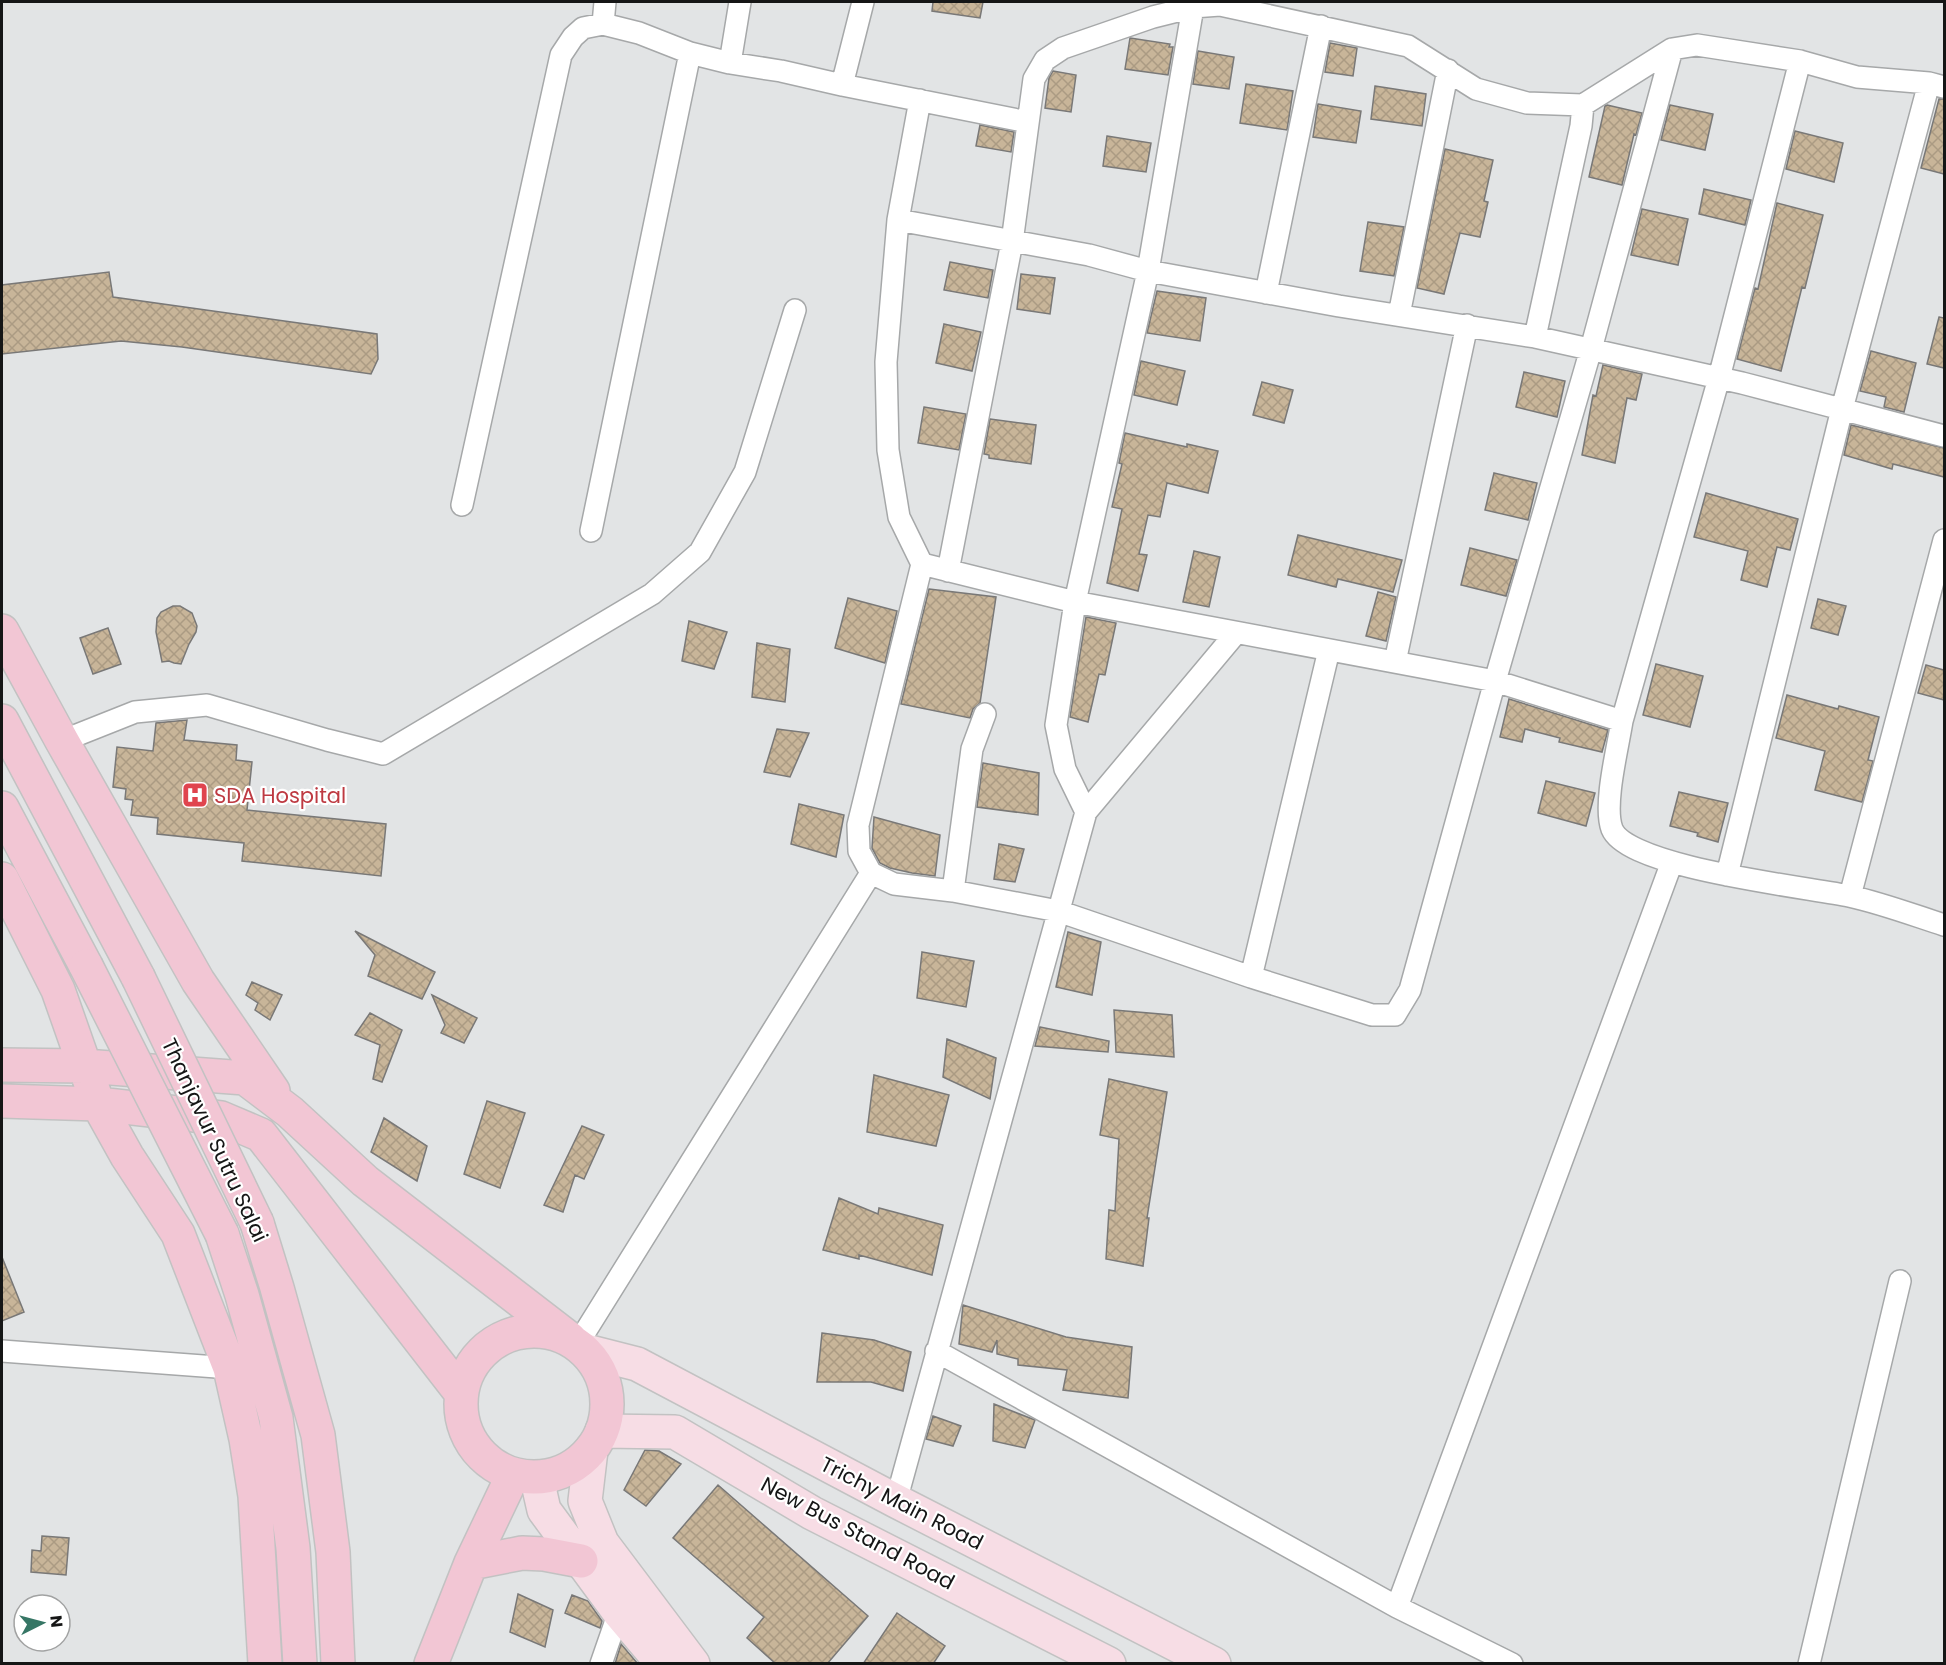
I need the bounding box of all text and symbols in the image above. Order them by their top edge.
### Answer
hospital icon: SDA Hospital [180,780,210,810]
place label: SDA Hospital [214,781,346,810]
street label: Thanjavur Sutru Salai [155,1033,275,1247]
street label: Trichy Main Road [816,1449,988,1557]
street label: New Bus Stand Road [756,1470,960,1596]
north arrow [12,1593,72,1653]
text: N [44,1614,68,1629]

